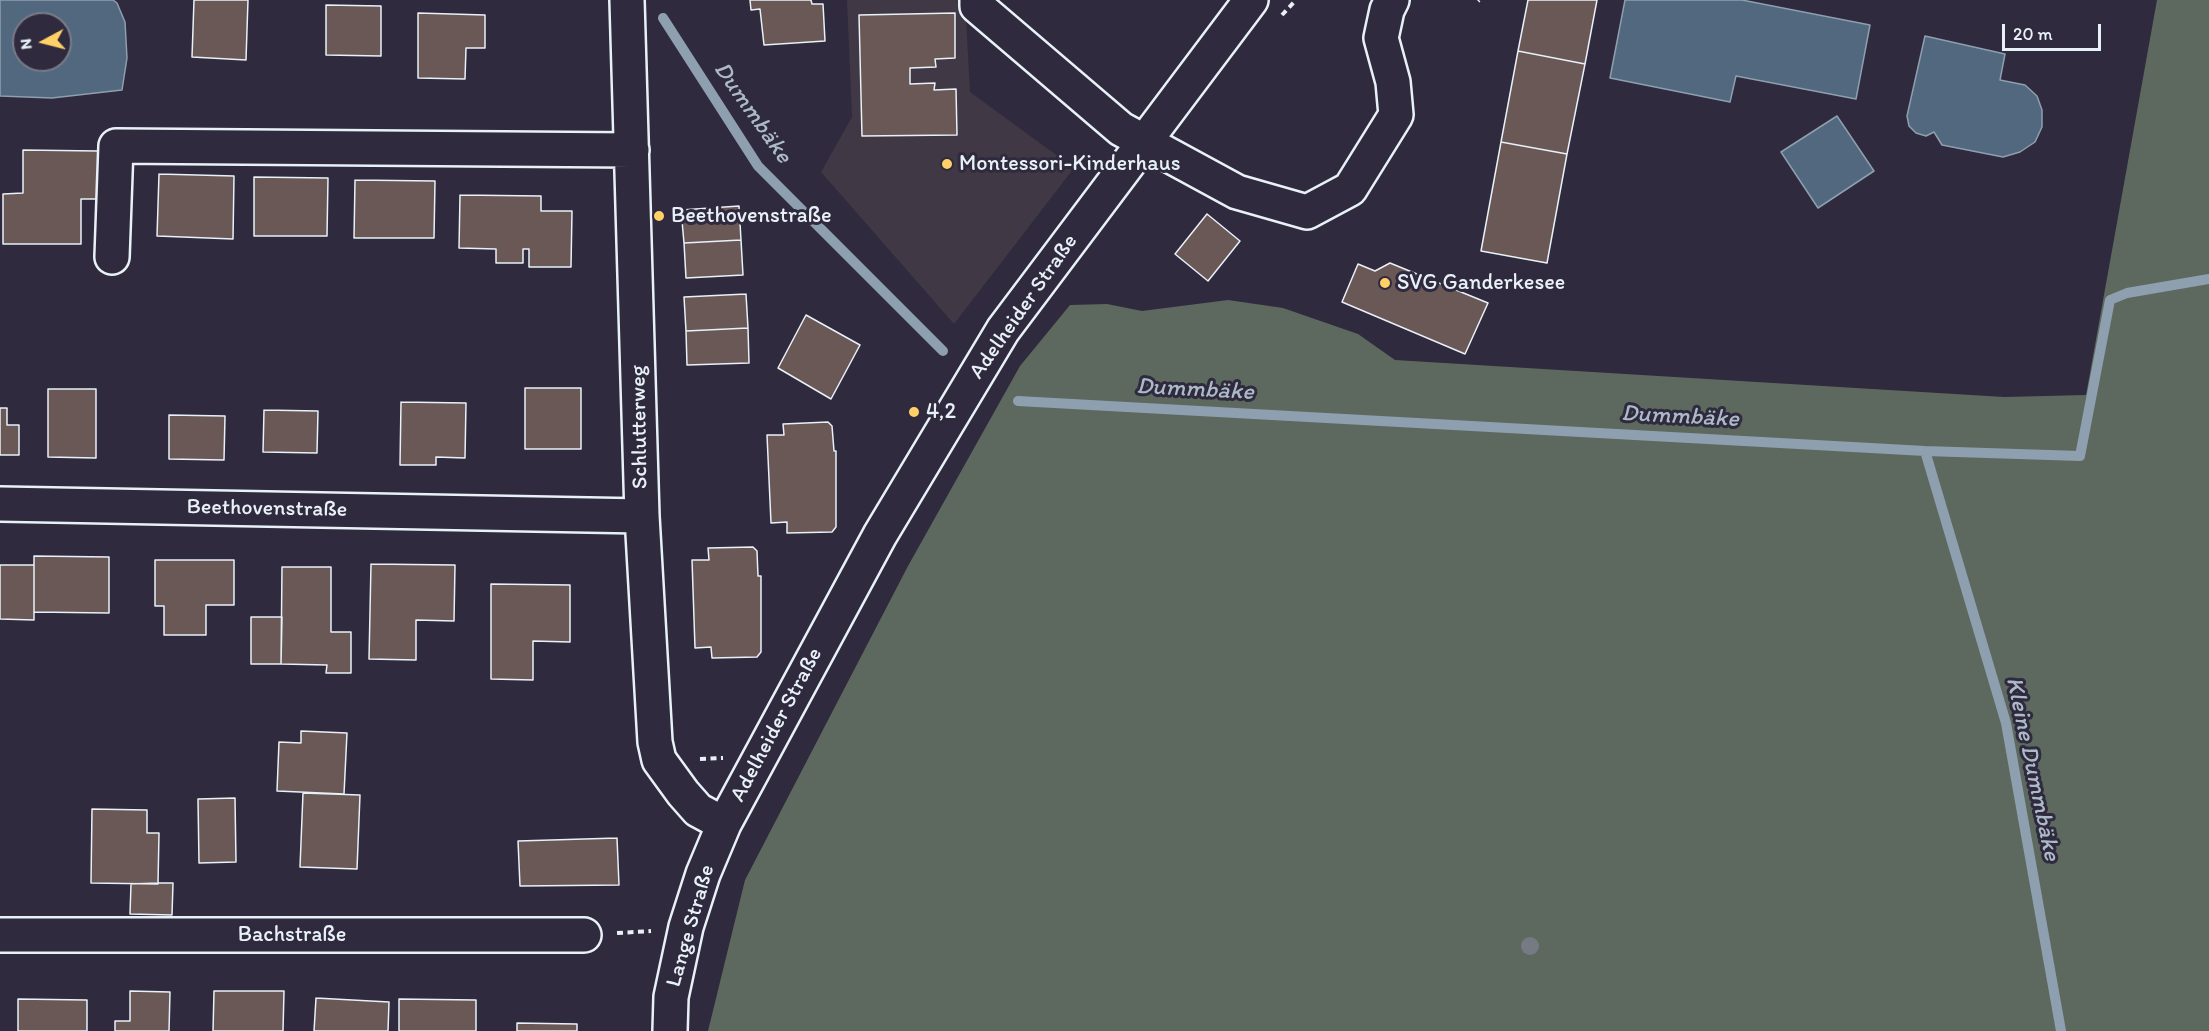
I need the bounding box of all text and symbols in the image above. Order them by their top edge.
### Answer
north arrow [12,12,72,72]
scale bar [2005,12,2104,50]
text: 20 m [2013,23,2053,45]
text: N [16,37,36,51]
water label: Dummbäke [706,57,798,169]
place label: Montessori-Kinderhaus [959,151,1180,177]
marker: Montessori-Kinderhaus [940,157,954,171]
place label: Beethovenstraße [671,203,832,229]
marker: Beethovenstraße [652,209,666,223]
street label: Adelheider Straße [964,230,1084,384]
place label: SVG Ganderkesee [1397,270,1565,296]
marker: SVG Ganderkesee [1378,276,1392,290]
street label: Schlutterweg [626,365,654,489]
water label: Dummbäke [1136,373,1254,407]
place label: 4,2 [926,399,956,425]
water label: Dummbäke [1621,400,1739,434]
marker: 4,2 [907,405,921,419]
street label: Beethovenstraße [186,494,348,524]
street label: Adelheider Straße [725,643,829,807]
water label: Kleine Dummbäke [1998,675,2066,863]
street label: Lange Straße [661,862,721,990]
street label: Bachstraße [238,922,346,948]

